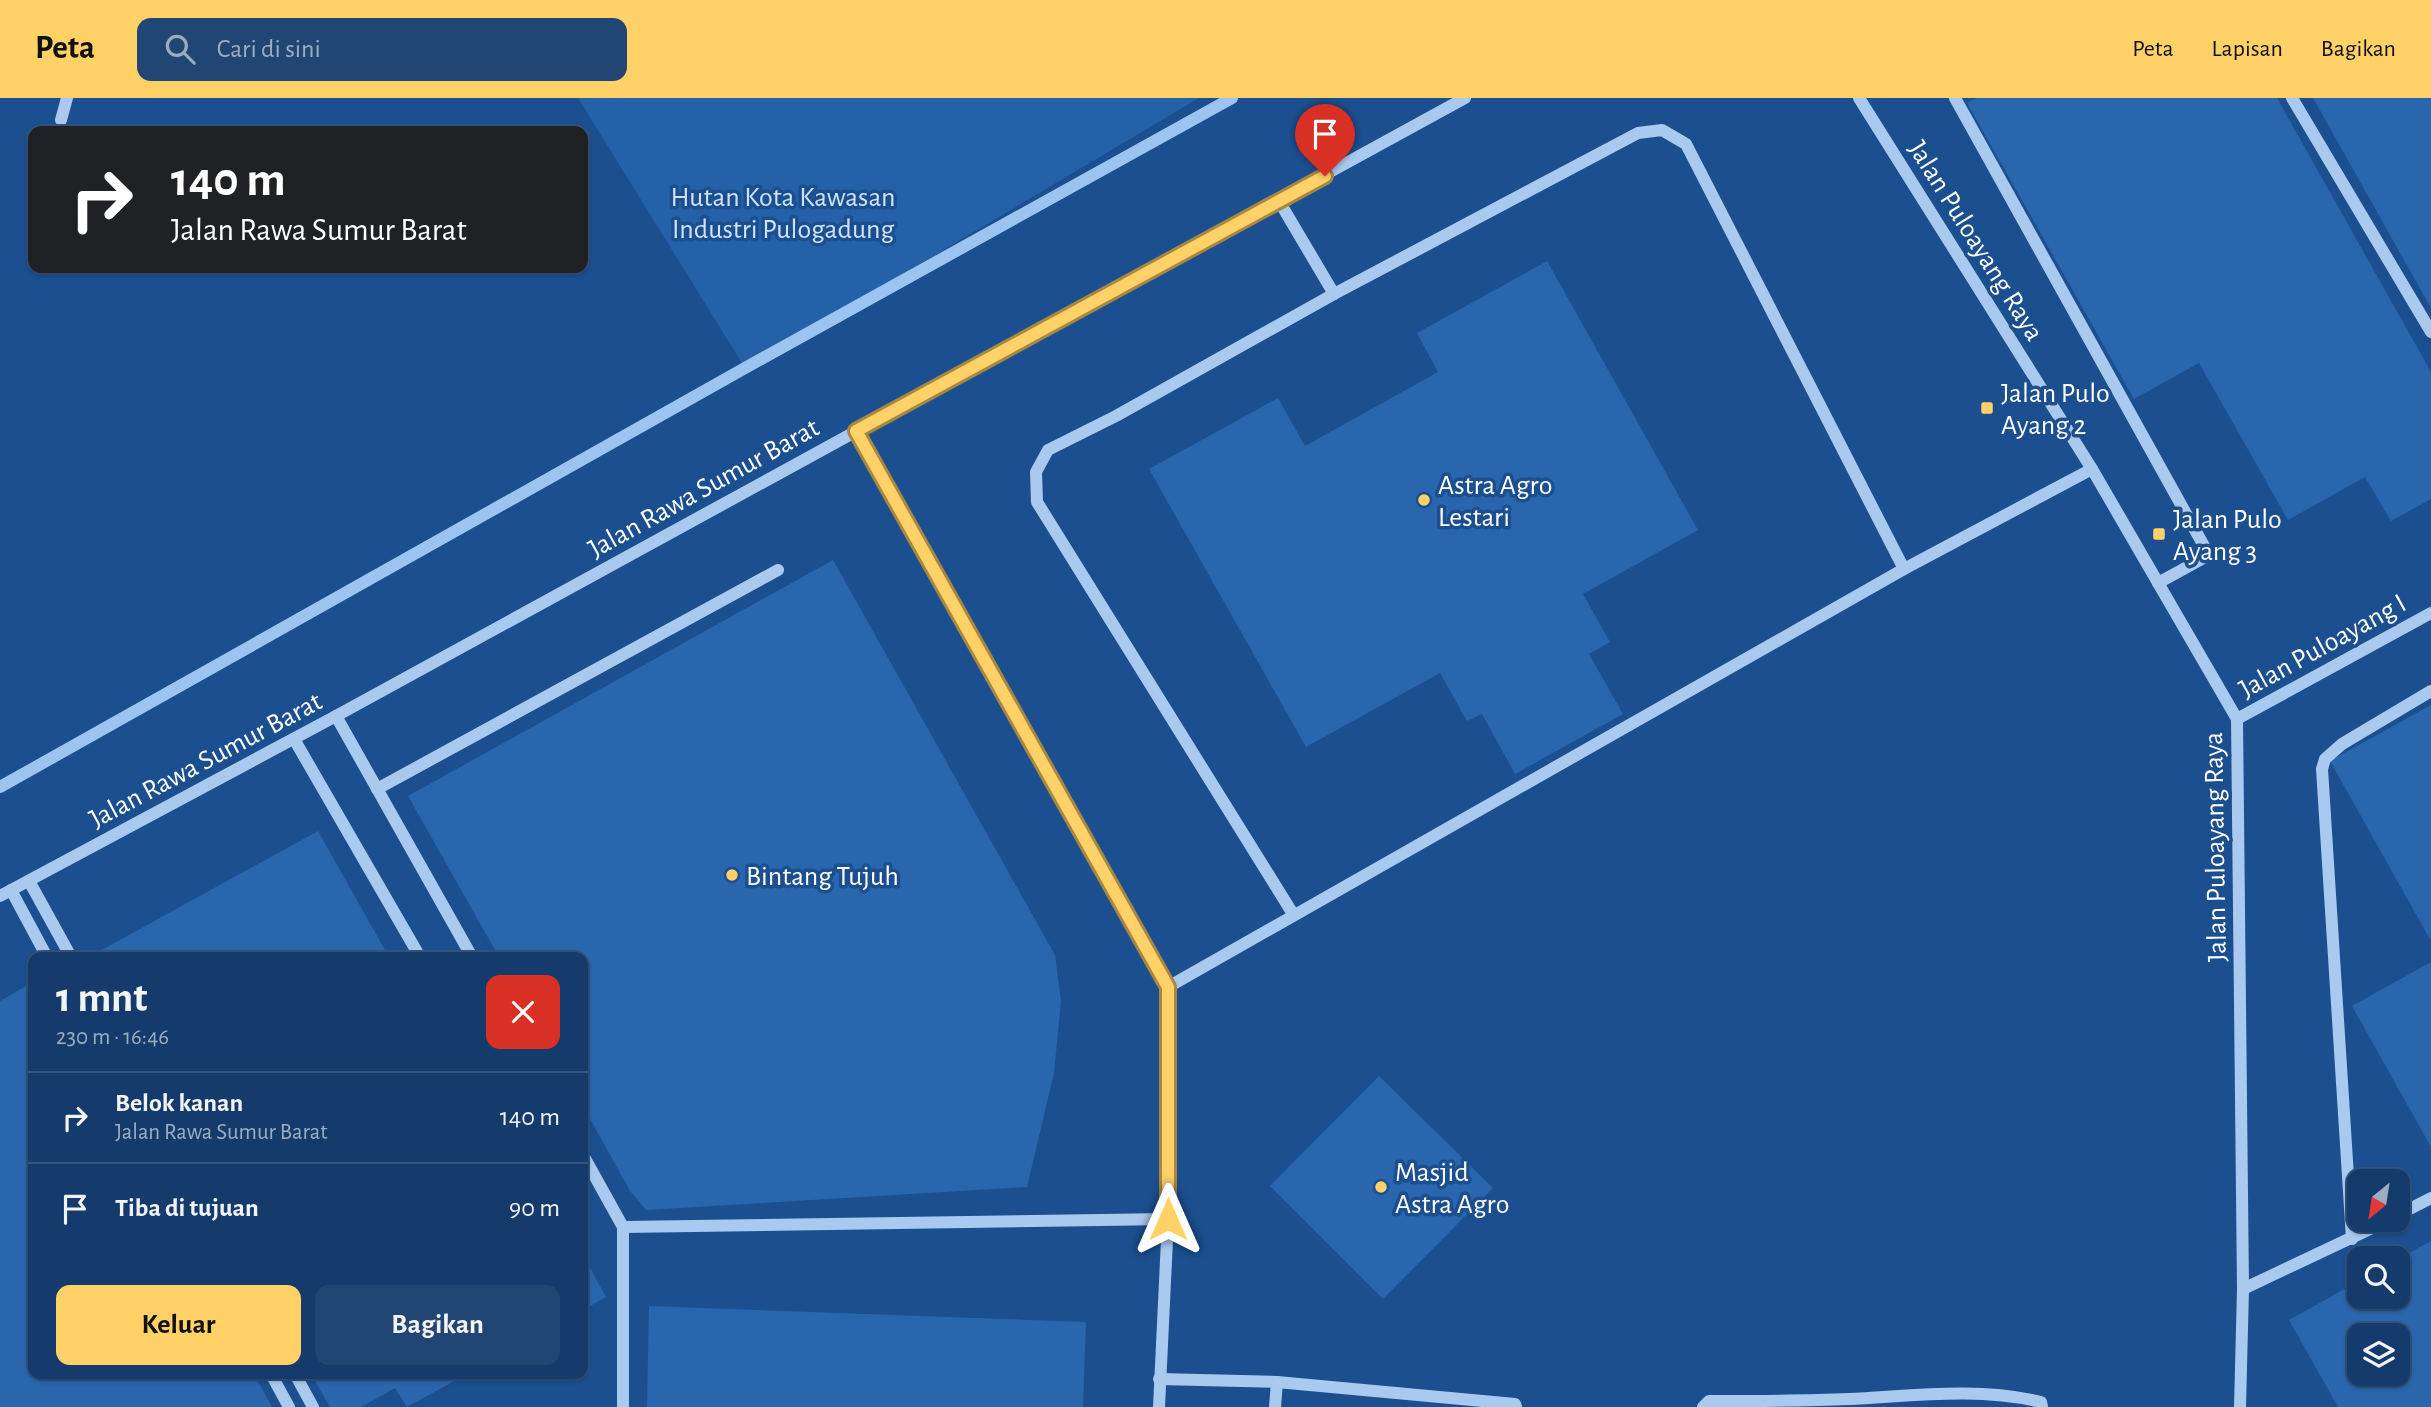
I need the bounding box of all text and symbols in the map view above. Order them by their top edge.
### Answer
search box [137,18,627,81]
icon: search [161,30,199,68]
text: Peta [35,32,95,65]
text: Cari di sini [217,36,321,62]
text: Peta [2132,37,2174,61]
text: Lapisan [2212,37,2283,61]
text: Bagikan [2321,37,2396,61]
pin [1295,104,1355,176]
icon: arrive [1306,115,1344,153]
street label: Jalan Puloayang Raya [1902,136,2048,346]
icon: right [56,154,147,245]
text: 140 m [171,156,286,205]
park label: Hutan Kota Kawasan Industri Pulogadung [670,184,896,244]
text: Jalan Rawa Sumur Barat [171,214,467,246]
place label: Jalan Pulo Ayang 2 [2001,380,2110,440]
marker: Jalan Pulo Ayang 2 [1979,400,1995,416]
street label: Jalan Rawa Sumur Barat [584,414,824,564]
place label: Astra Agro Lestari [1438,472,1552,532]
marker: Astra Agro Lestari [1416,492,1432,508]
place label: Jalan Pulo Ayang 3 [2173,506,2282,566]
marker: Jalan Pulo Ayang 3 [2151,526,2167,542]
street label: Jalan Puloayang I [2235,589,2411,704]
street label: Jalan Rawa Sumur Barat [85,688,327,834]
street label: Jalan Puloayang Raya [2200,732,2232,962]
place label: Bintang Tujuh [746,863,899,891]
marker: Bintang Tujuh [724,867,740,883]
button: close [486,975,560,1049]
text: 1 mnt [56,977,148,1019]
text: 230 m · 16:46 [56,1026,169,1049]
text: Belok kanan [115,1090,243,1116]
icon: right [56,1099,94,1137]
text: 140 m [500,1104,560,1130]
text: Jalan Rawa Sumur Barat [115,1121,328,1144]
place label: Masjid Astra Agro [1395,1159,1509,1219]
north arrow [2347,1169,2410,1232]
map controls [2347,1169,2410,1386]
marker: Masjid Astra Agro [1373,1179,1389,1195]
position arrow [1131,1182,1205,1256]
icon: arrive [56,1190,94,1228]
text: Tiba di tujuan [115,1195,259,1221]
text: 90 m [509,1195,560,1221]
button: search [2347,1246,2410,1309]
button: Keluar [56,1285,301,1365]
button: Bagikan [315,1285,560,1365]
button: layers [2347,1323,2410,1386]

